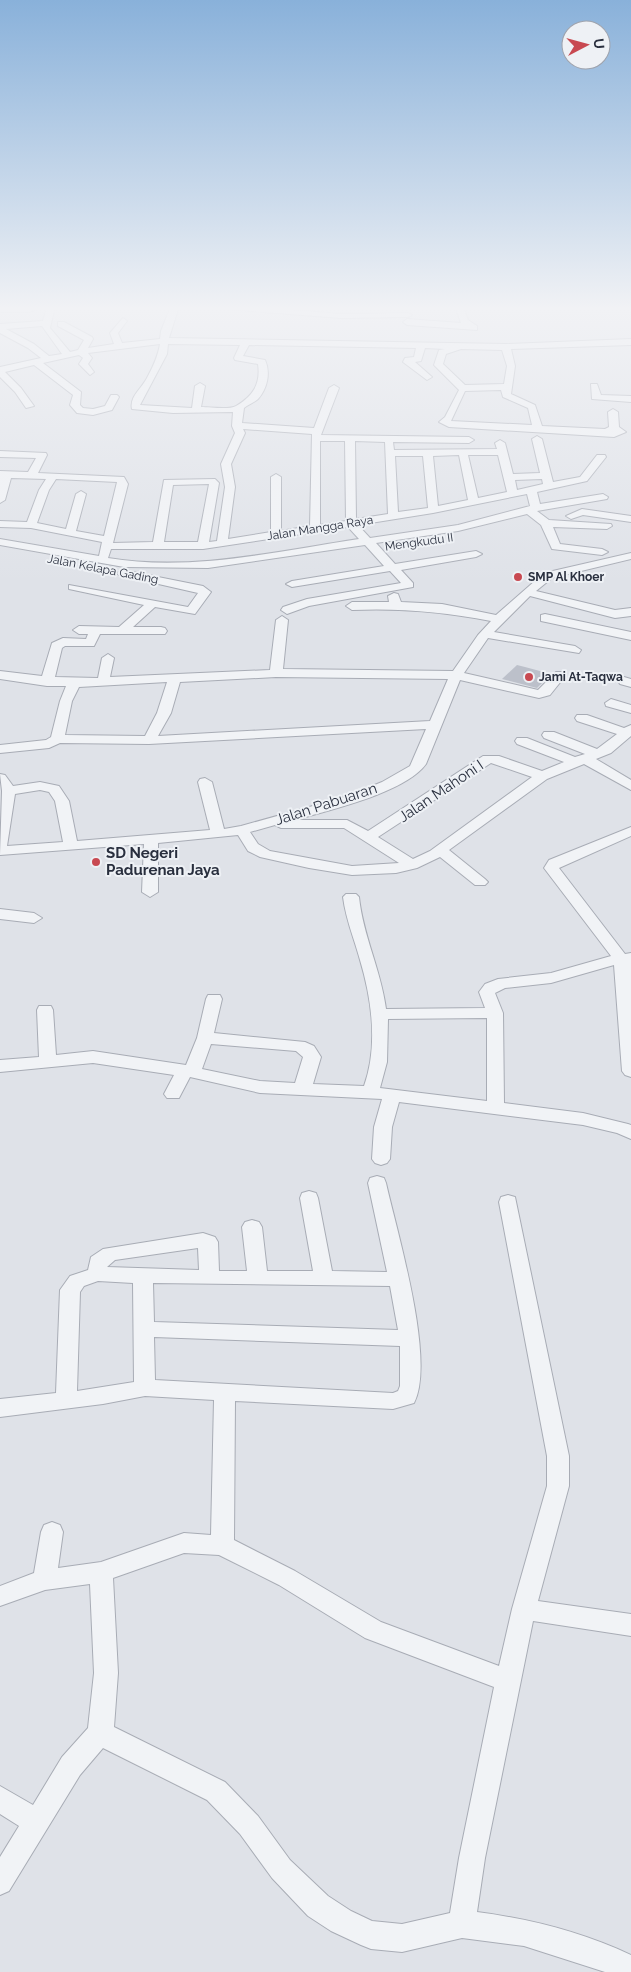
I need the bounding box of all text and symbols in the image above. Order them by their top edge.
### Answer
north arrow [561,20,611,70]
text: U [590,38,607,50]
street label: Jalan Mangga Raya [266,513,374,543]
street label: Mengkudu II [384,530,454,554]
street label: Jalan Kelapa Gading [46,551,160,587]
place label: SMP Al Khoer [528,570,605,584]
marker: SMP Al Khoer [512,571,524,583]
place label: Jami At-Taqwa [539,670,623,684]
marker: Jami At-Taqwa [523,671,535,683]
street label: Jalan Mahoni I [395,756,487,826]
street label: Jalan Pabuaran [273,779,379,829]
place label: SD Negeri Padurenan Jaya [106,844,220,879]
marker: SD Negeri Padurenan Jaya [90,856,102,868]

